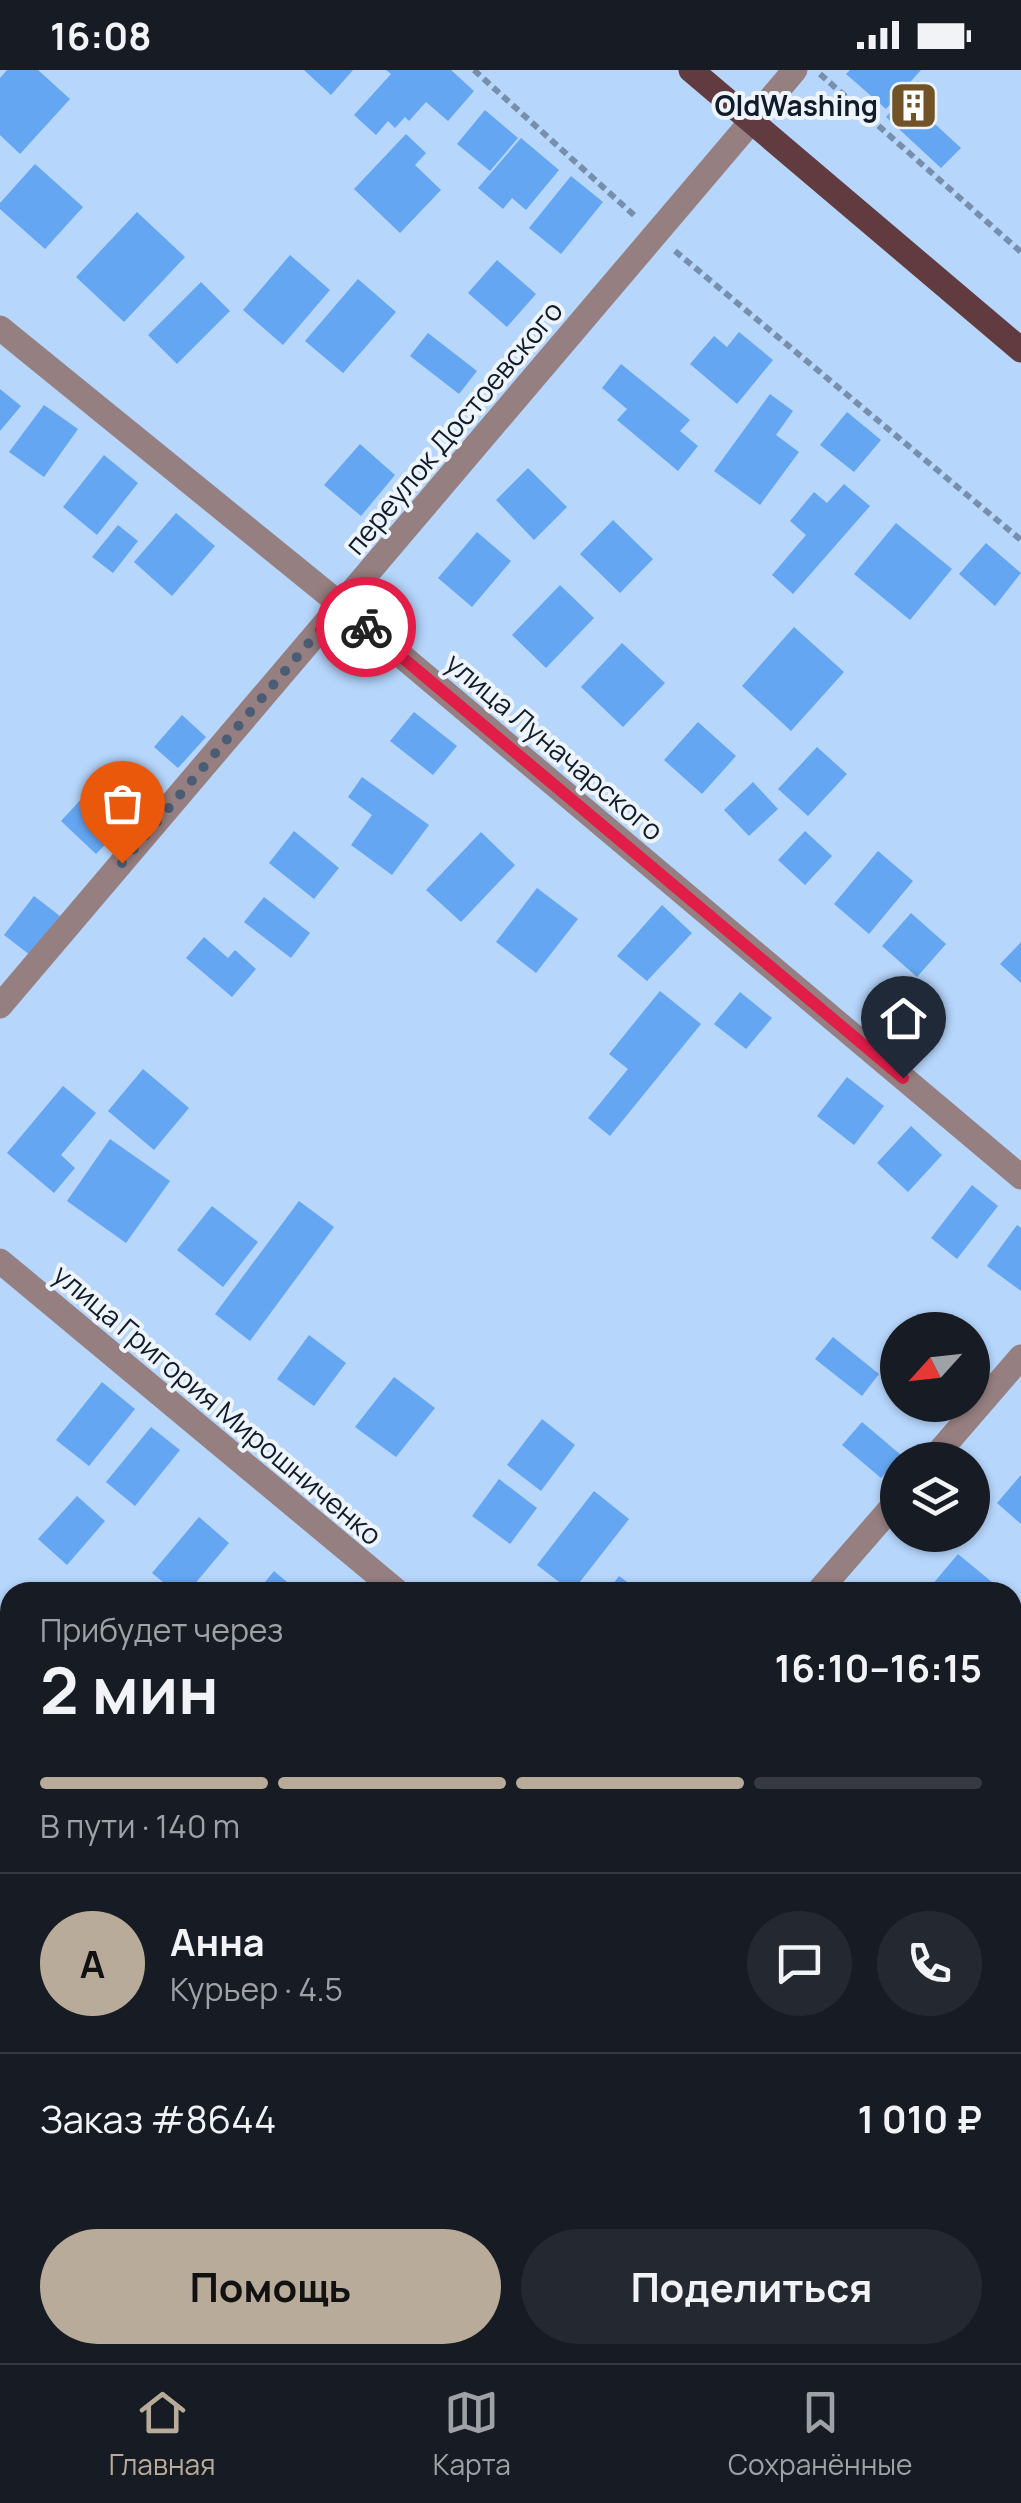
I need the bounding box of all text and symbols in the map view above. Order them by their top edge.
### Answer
text: 16:08 [50,9,152,61]
building icon: OldWashing [887,79,939,131]
place label: OldWashing [714,86,878,124]
street label: переулок Достоевского [335,292,571,562]
courier [316,577,416,677]
icon: bike [339,600,394,655]
street label: улица Луначарского [438,644,672,848]
pin [80,761,165,864]
icon: bag [95,776,150,831]
pin [861,976,946,1079]
icon: home [876,991,931,1046]
street label: улица Григория Мирошниченко [46,1255,390,1553]
north arrow [880,1312,990,1422]
map controls [880,1312,990,1552]
button: layers [880,1442,990,1552]
text: Прибудет через [40,1608,283,1652]
text: 16:10–16:15 [775,1641,982,1693]
text: 2 мин [40,1645,219,1734]
text: В пути · 140 m [40,1804,240,1848]
button: chat [747,1911,852,2016]
button: phone [877,1911,982,2016]
text: Анна [170,1915,265,1967]
text: А [80,1937,105,1989]
text: Курьер · 4.5 [170,1967,343,2011]
text: Заказ #8644 [40,2092,276,2144]
text: 1 010 ₽ [857,2092,982,2144]
button: Помощь [40,2229,501,2344]
button: Поделиться [521,2229,982,2344]
tab: Главная [109,2385,215,2483]
tab: Карта [433,2385,511,2483]
tab: Сохранённые [728,2385,912,2483]

